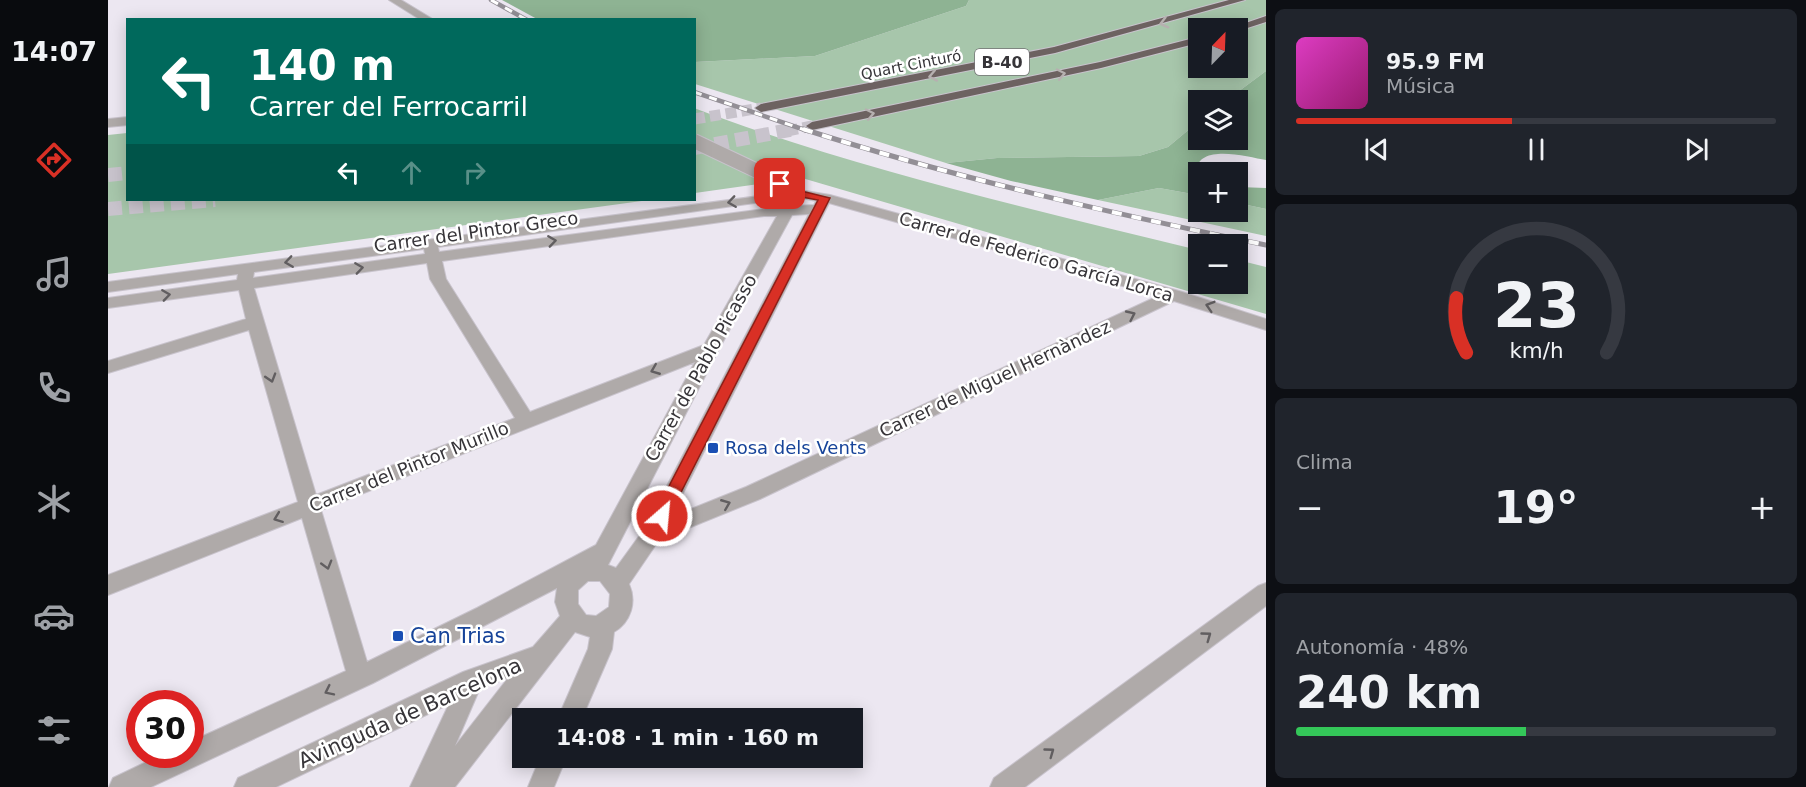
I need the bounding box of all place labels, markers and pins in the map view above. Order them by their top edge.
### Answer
pin [754,158,805,209]
place label: Rosa dels Vents [725,437,866,458]
marker: Rosa dels Vents [706,441,720,455]
place label: Can Trias [410,624,506,648]
marker: Can Trias [391,629,405,643]

